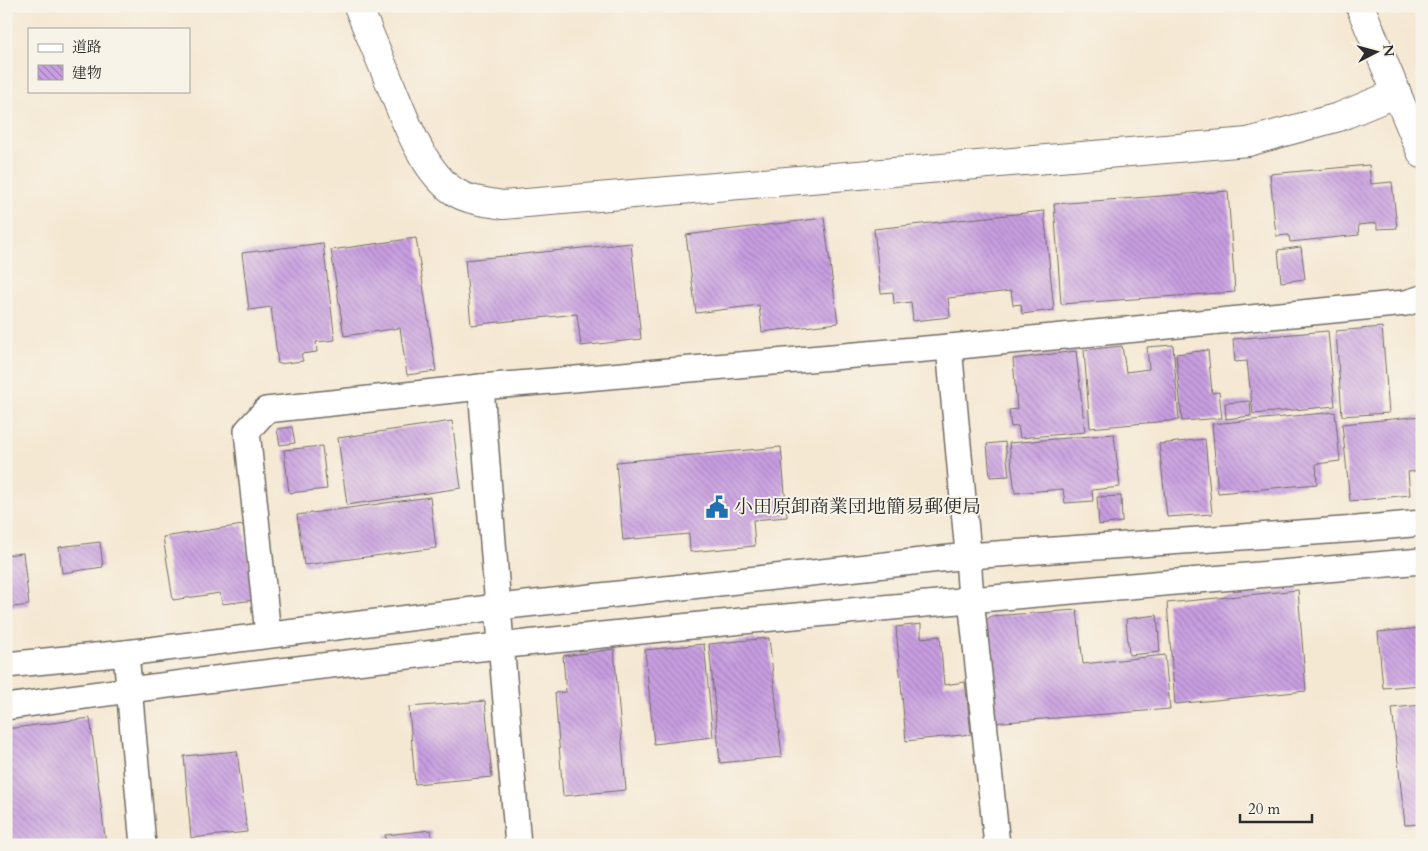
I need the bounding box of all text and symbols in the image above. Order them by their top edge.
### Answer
legend [28,28,190,92]
north arrow [1350,28,1400,78]
text: 道路 [72,37,102,57]
text: N [1378,44,1399,58]
text: 建物 [72,63,102,83]
public building icon: 小田原卸商業団地簡易郵便局 [704,494,730,520]
place label: 小田原卸商業団地簡易郵便局 [734,494,981,520]
scale bar [1240,791,1313,823]
text: 20 m [1248,799,1280,819]

